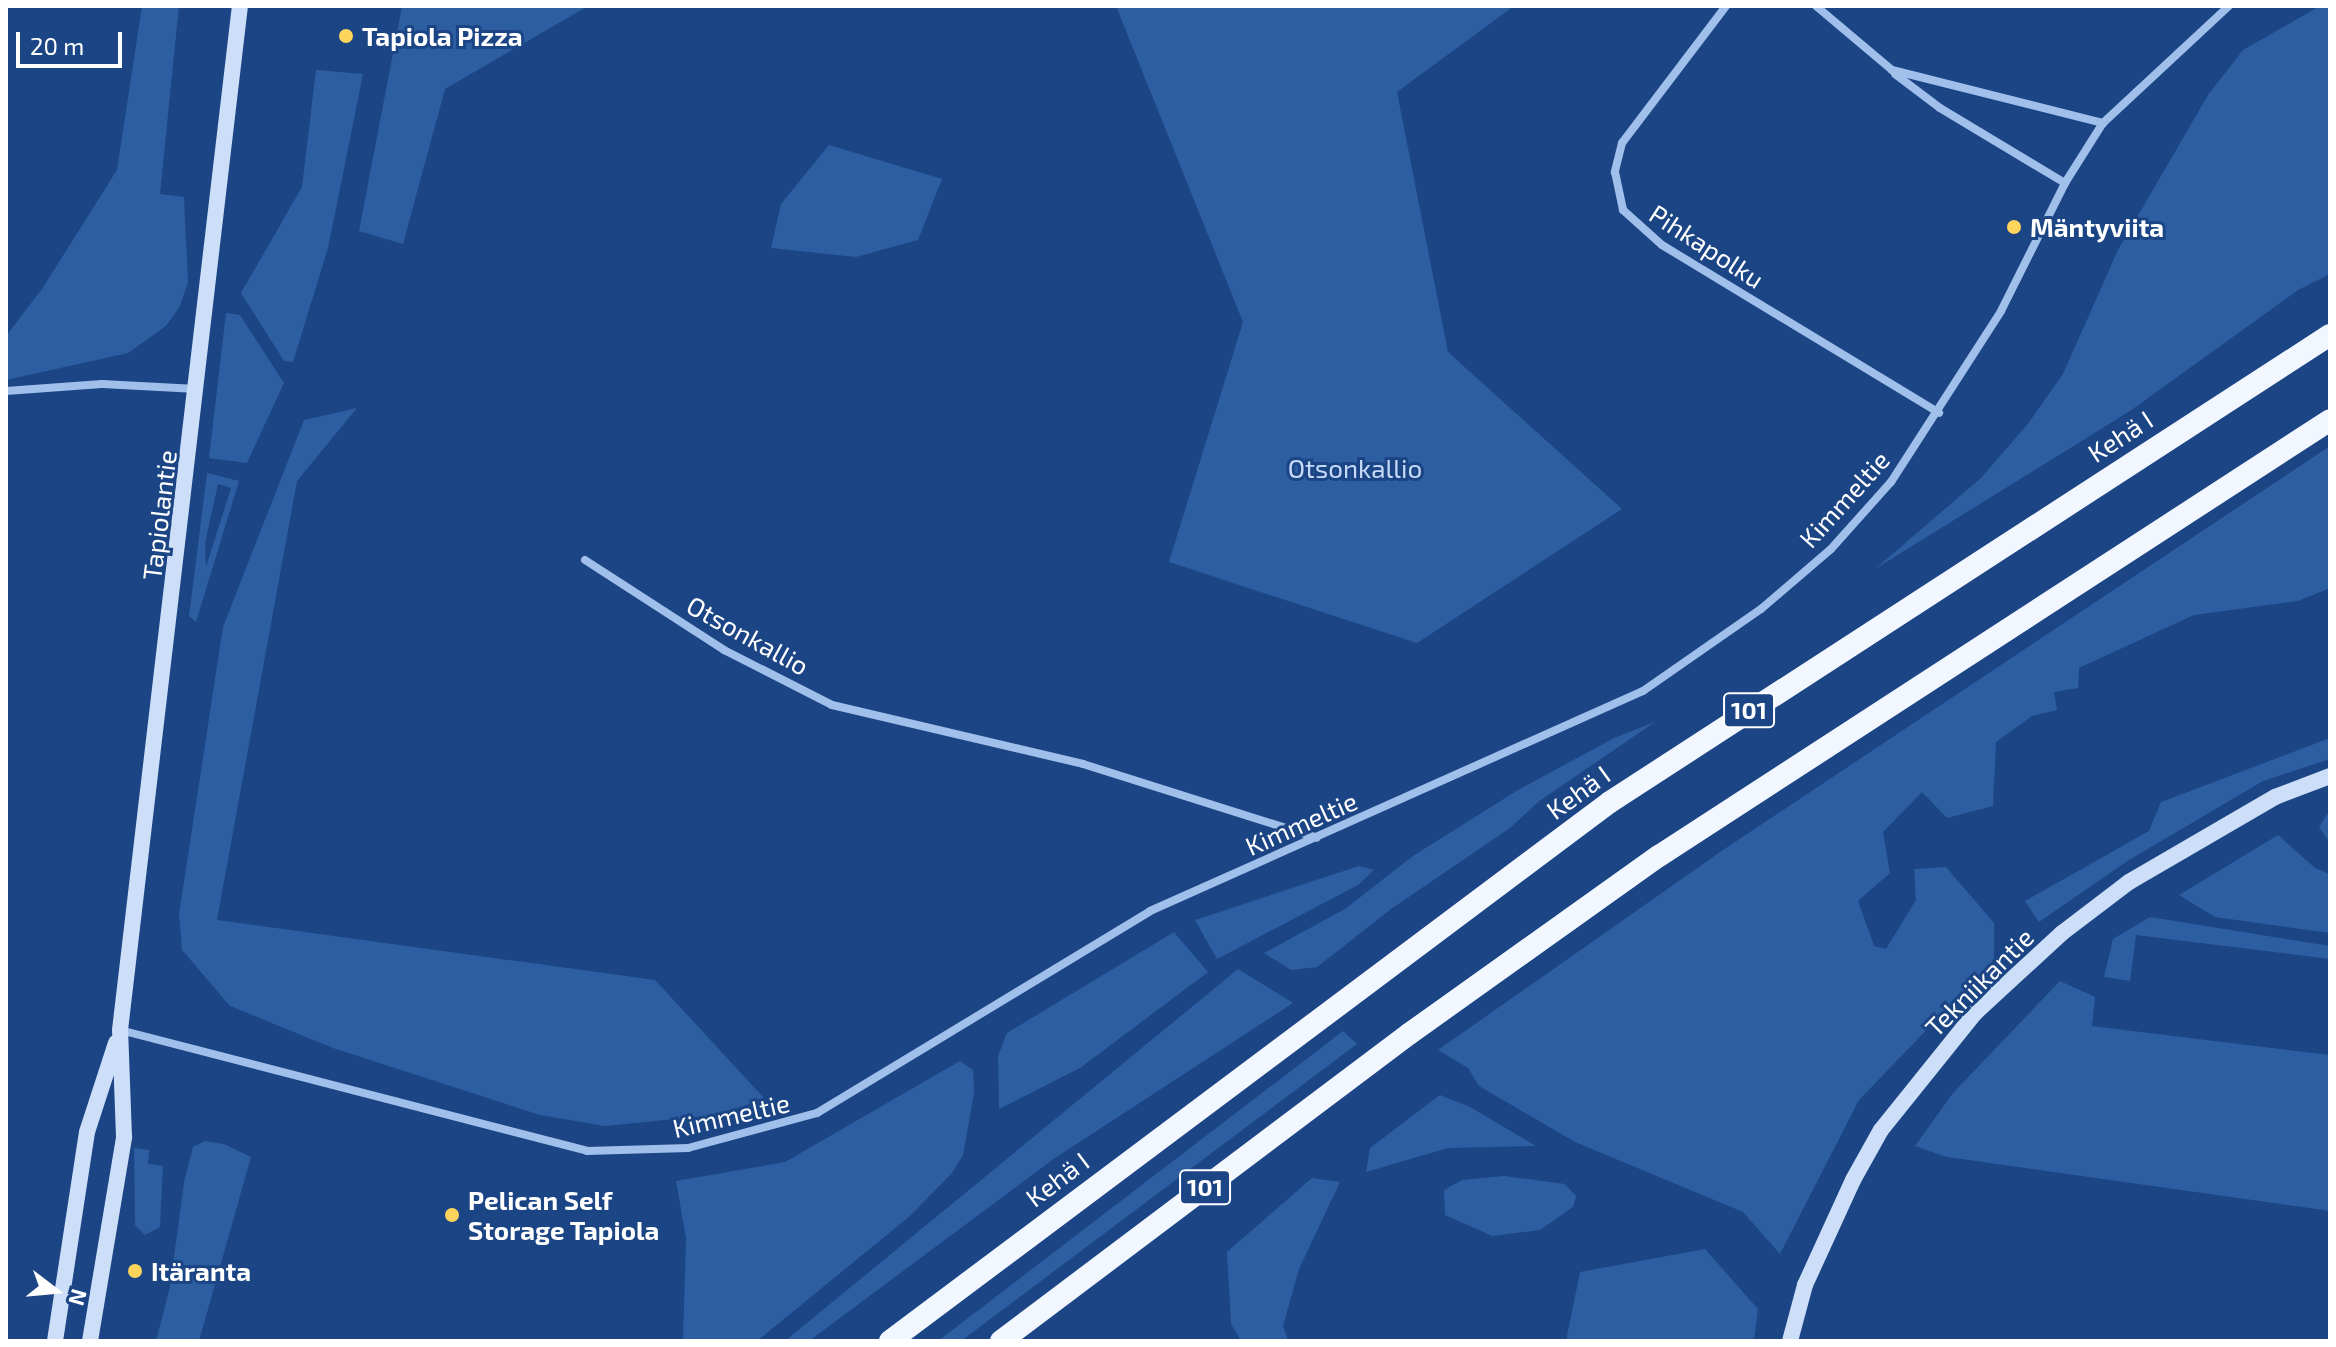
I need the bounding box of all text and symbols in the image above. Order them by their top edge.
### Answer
scale bar [20,16,126,66]
place label: Tapiola Pizza [362,20,523,52]
marker: Tapiola Pizza [337,27,355,45]
text: 20 m [30,31,84,60]
street label: Pihkapolku [1644,198,1770,294]
place label: Mäntyviita [2030,211,2164,243]
marker: Mäntyviita [2005,218,2023,236]
street label: Kehä I [2082,404,2158,468]
street label: Kimmeltie [1793,444,1895,554]
street label: Tapiolantie [136,448,182,582]
park label: Otsonkallio [1288,452,1422,484]
street label: Otsonkallio [682,589,814,681]
road number: 101 [1723,690,1775,730]
street label: Kehä I [1540,759,1616,825]
street label: Kimmeltie [1240,785,1362,861]
street label: Tekniikantie [1918,921,2040,1043]
street label: Kimmeltie [669,1086,793,1144]
street label: Kehä I [1019,1145,1095,1213]
road number: 101 [1179,1167,1231,1207]
place label: Pelican Self Storage Tapiola [468,1184,660,1246]
marker: Pelican Self Storage Tapiola [443,1206,461,1224]
north arrow [16,1251,96,1331]
place label: Itäranta [151,1255,251,1287]
marker: Itäranta [126,1262,144,1280]
text: N [64,1286,94,1309]

